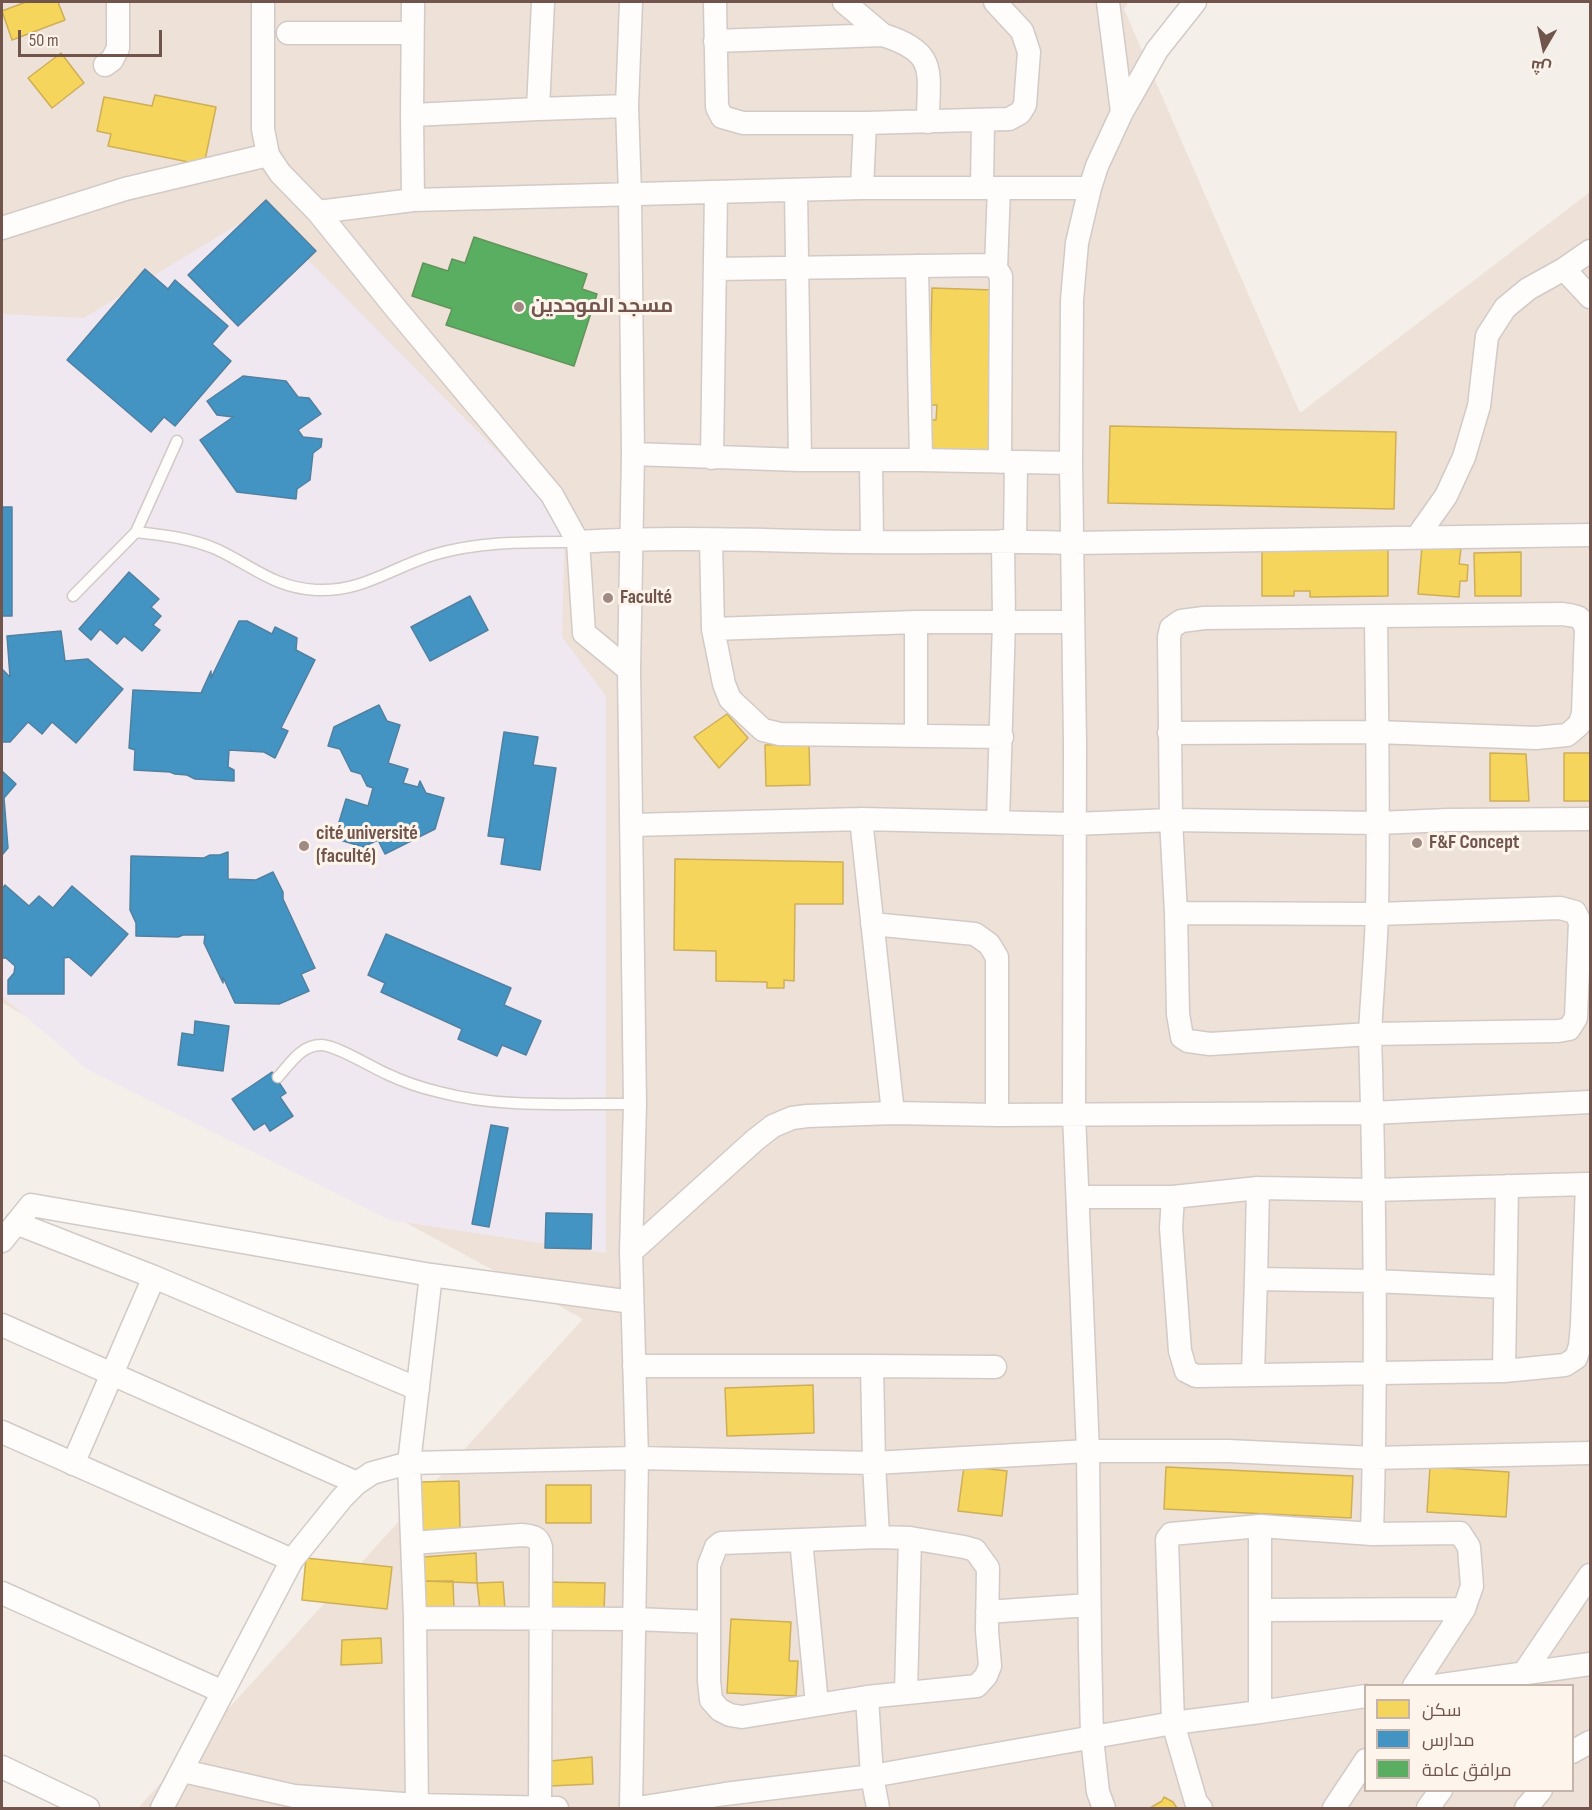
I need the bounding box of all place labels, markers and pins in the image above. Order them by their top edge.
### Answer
place label: مسجد الموحدين [531,295,673,319]
marker: مسجد الموحدين [512,300,526,314]
place label: Faculté [620,586,672,610]
marker: Faculté [601,591,615,605]
place label: cité université (faculté) [316,822,418,869]
place label: F&F Concept [1429,831,1519,855]
marker: F&F Concept [1410,836,1424,850]
marker: cité université (faculté) [297,839,311,853]

